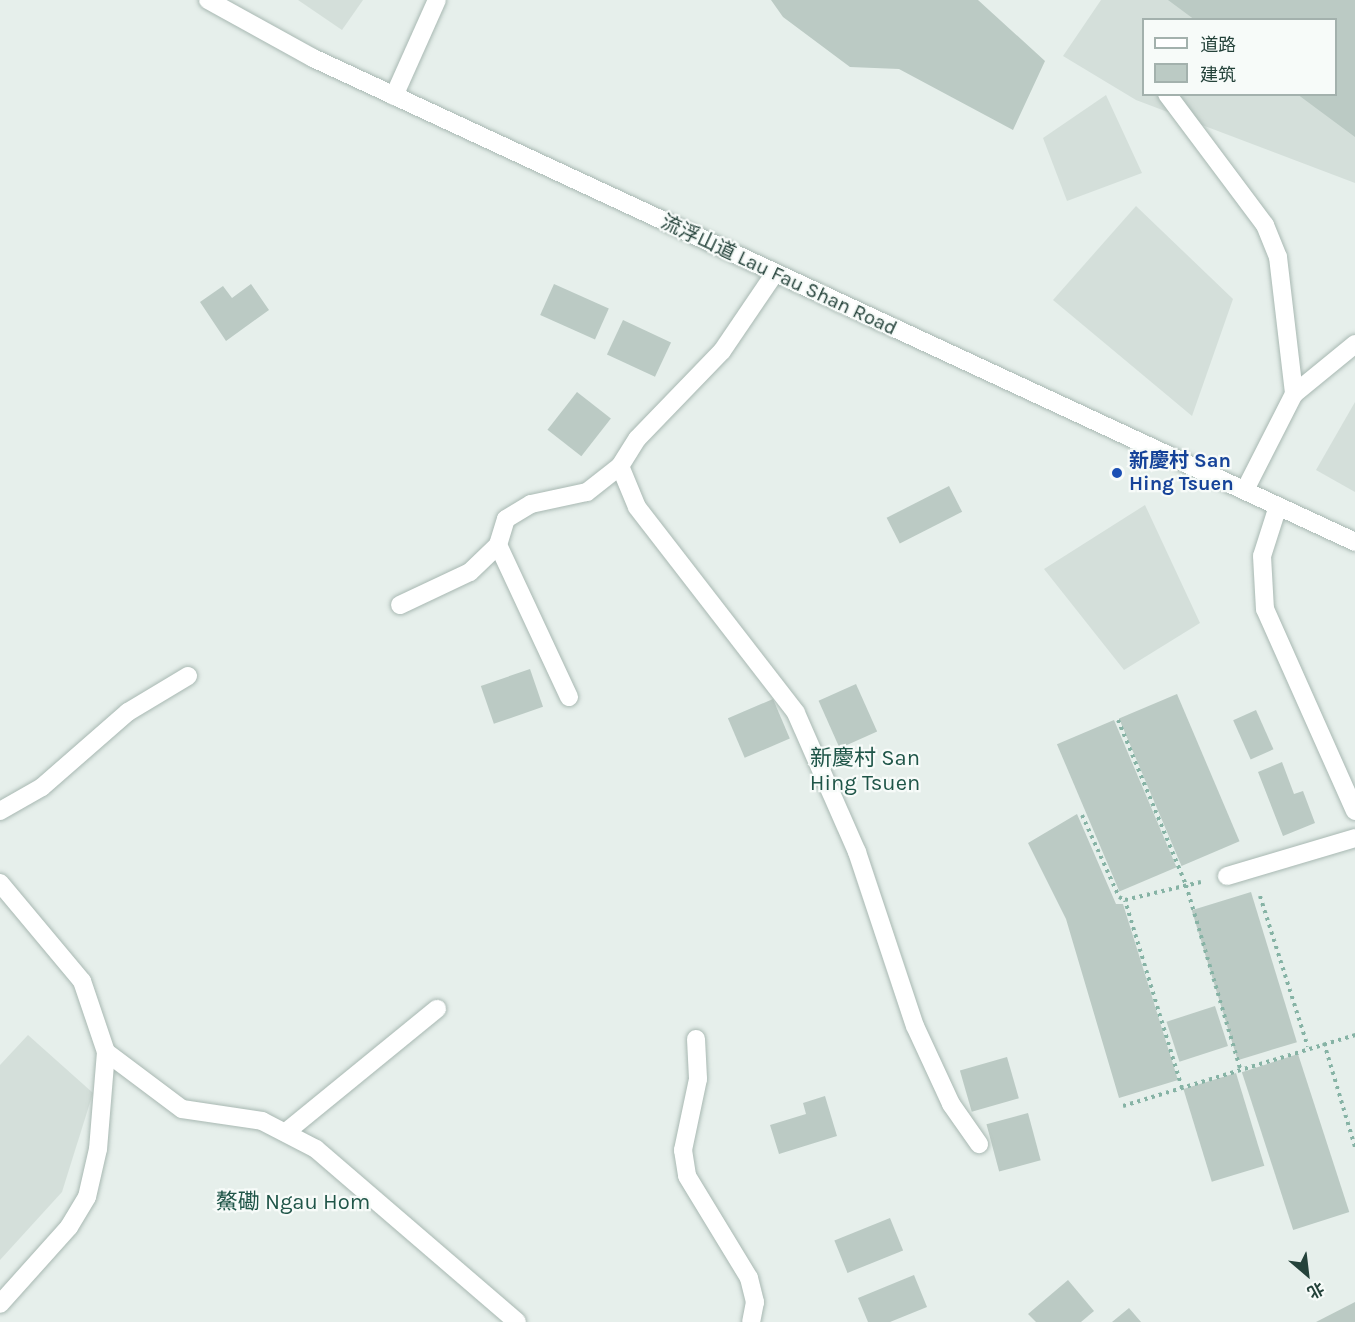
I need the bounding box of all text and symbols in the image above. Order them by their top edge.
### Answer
legend [1142,18,1337,96]
text: 道路 [1200,34,1236,56]
text: 建筑 [1200,64,1236,86]
street label: 流浮山道 Lau Fau Shan Road [657,210,901,340]
place label: 新慶村 San Hing Tsuen [1129,449,1234,496]
marker: 新慶村 San Hing Tsuen [1110,466,1124,480]
district label: 新慶村 San Hing Tsuen [802,745,928,796]
district label: 鰲磡 Ngau Hom [216,1190,370,1216]
north arrow [1277,1244,1337,1304]
text: 北 [1304,1278,1327,1302]

